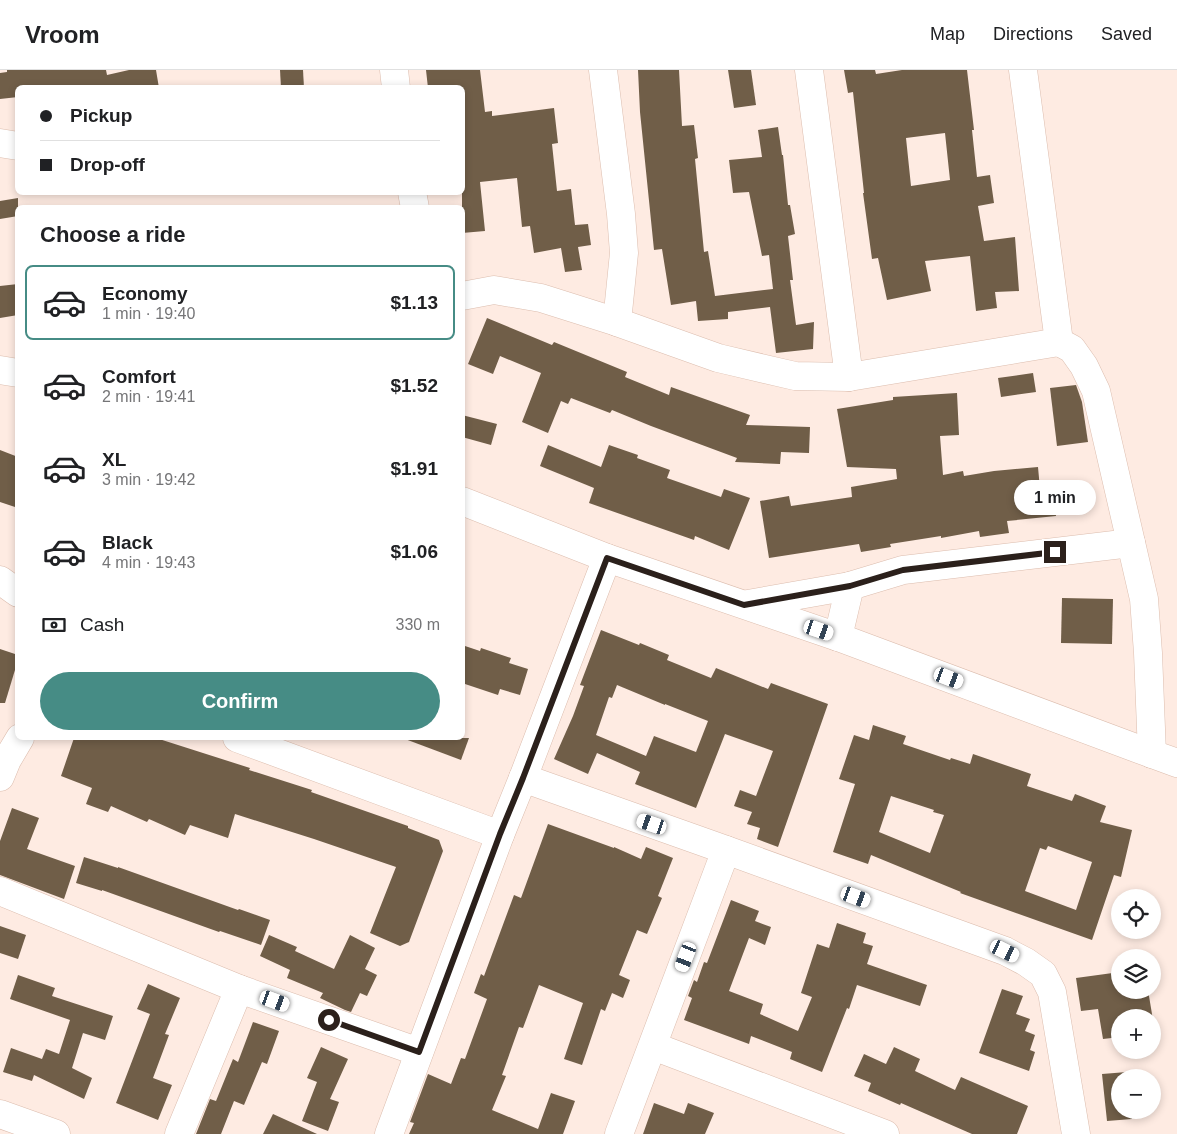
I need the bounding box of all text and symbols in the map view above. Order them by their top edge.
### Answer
text: Vroom [25,21,100,48]
text: Map [930,24,965,44]
text: Directions [993,24,1073,44]
text: Saved [1101,24,1152,44]
text: Pickup [70,105,132,126]
text: Drop-off [70,154,145,175]
text: Choose a ride [40,222,185,247]
icon: car [42,280,87,325]
text: Economy [102,283,188,304]
text: $1.13 [390,292,438,313]
text: 1 min · 19:40 [102,305,195,322]
icon: car [42,363,87,408]
text: Comfort [102,366,176,387]
text: $1.52 [390,375,438,396]
text: 2 min · 19:41 [102,388,195,405]
icon: car [42,446,87,491]
text: XL [102,449,126,470]
text: $1.91 [390,458,438,479]
text: 3 min · 19:42 [102,471,195,488]
callout: 1 min [1014,480,1096,514]
text: 1 min [1034,489,1076,506]
icon: car [42,529,87,574]
text: Black [102,532,153,553]
text: $1.06 [390,541,438,562]
route end [1044,541,1066,563]
text: 4 min · 19:43 [102,554,195,571]
icon: cash [40,611,68,639]
text: Cash [80,614,124,635]
text: 330 m [396,616,440,633]
car [802,618,835,642]
car [932,666,965,690]
button: Confirm [40,672,440,730]
car [635,812,668,836]
car [839,885,872,909]
map controls [1111,889,1161,1119]
button: locate [1111,889,1161,939]
car [988,938,1021,964]
car [673,940,698,974]
button: layers [1111,949,1161,999]
car [258,989,291,1013]
route start [318,1009,340,1031]
button: + [1111,1009,1161,1059]
button: − [1111,1069,1161,1119]

